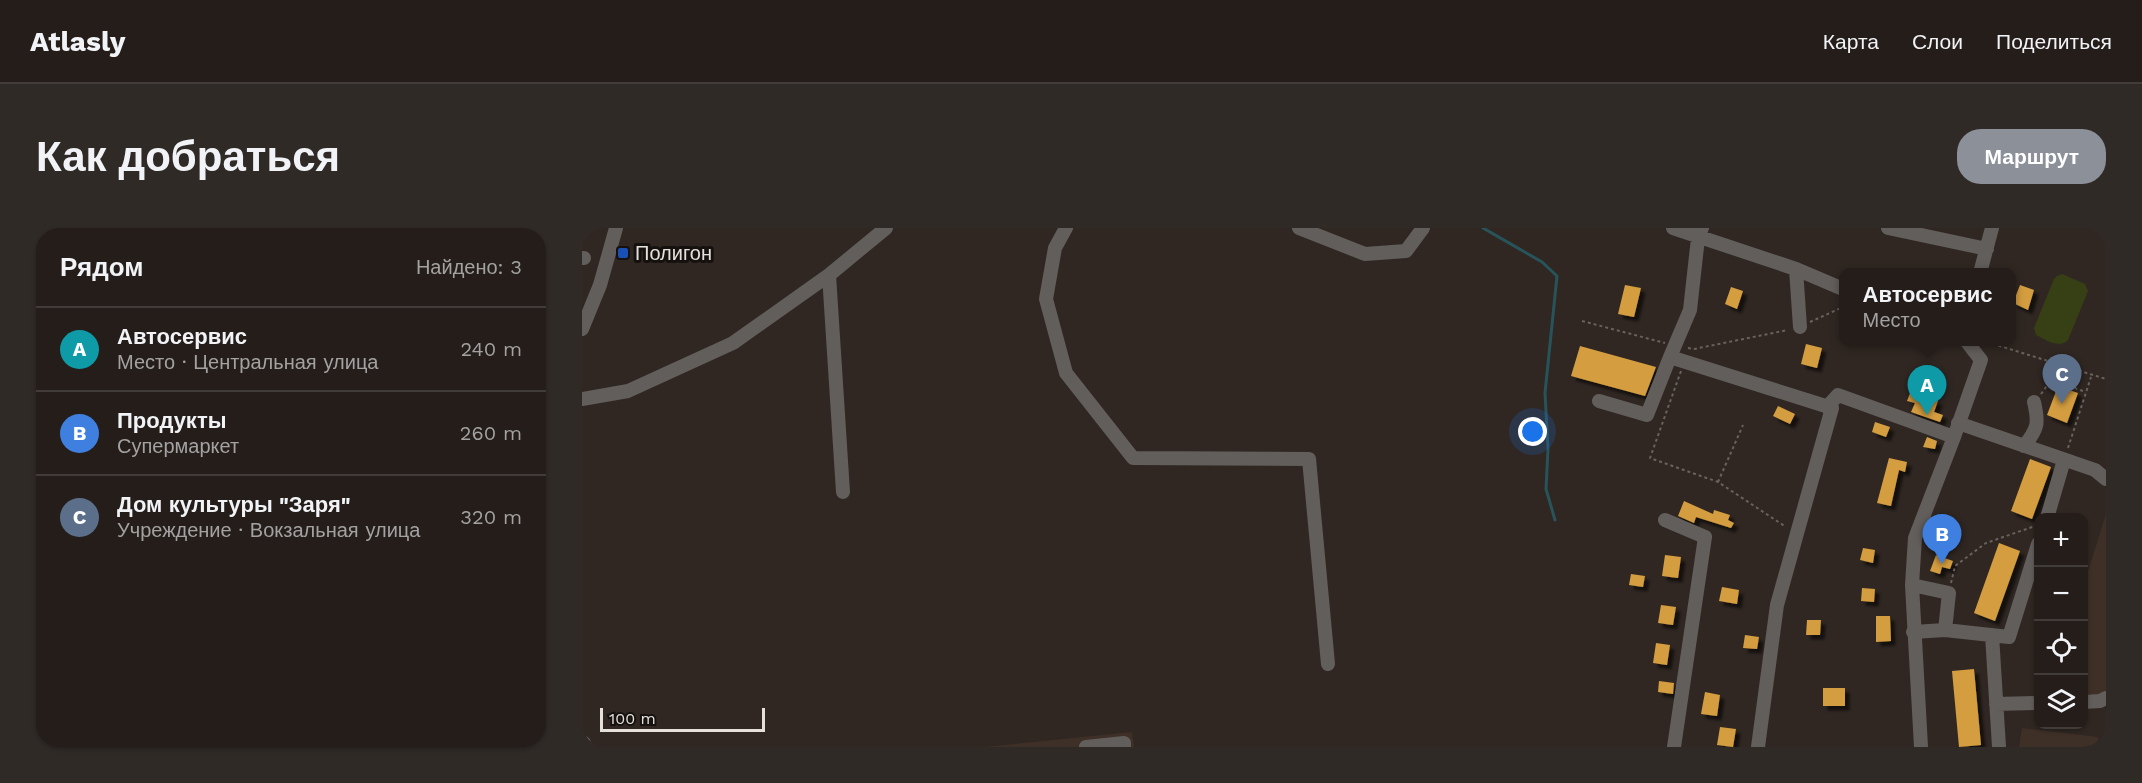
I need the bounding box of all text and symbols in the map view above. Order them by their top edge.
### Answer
text: Atlasly [30,25,125,58]
text: Карта [1823,29,1879,54]
text: Слои [1912,29,1963,54]
text: Поделиться [1996,29,2112,54]
button: Маршрут [1957,129,2106,184]
text: Как добраться [36,132,340,181]
place label: Полигон [635,241,712,265]
marker: Полигон [616,246,630,260]
text: Рядом [60,252,143,282]
text: Найдено: 3 [416,255,522,279]
popup [1839,268,2016,346]
text: Автосервис [1863,282,1992,307]
text: Место [1863,308,1921,332]
text: Автосервис [117,324,247,349]
text: A [73,337,86,361]
text: 240 m [460,337,522,361]
text: Место · Центральная улица [117,350,378,374]
pin: C [2042,354,2082,404]
pin: A [1908,366,1946,415]
text: Продукты [117,408,226,433]
your location [1518,417,1547,446]
text: B [73,421,86,445]
text: 260 m [460,421,522,445]
text: Супермаркет [117,434,239,458]
text: Дом культуры "Заря" [117,492,351,517]
text: C [73,505,86,529]
text: 320 m [460,505,522,529]
map controls [2034,513,2088,729]
button: + [2034,513,2088,567]
pin: B [1922,514,1962,564]
text: Учреждение · Вокзальная улица [117,518,420,542]
button: − [2034,567,2088,621]
button: locate [2034,621,2088,675]
button: layers [2034,675,2088,729]
scale bar [600,705,765,732]
text: 100 m [609,709,656,728]

